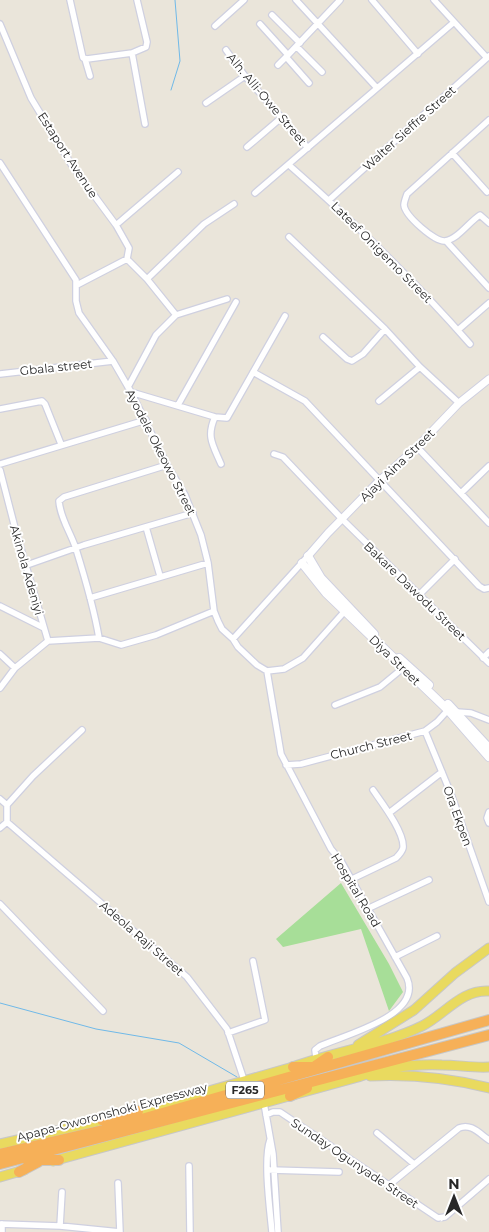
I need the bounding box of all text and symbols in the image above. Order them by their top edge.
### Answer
street label: Alh. Alli-Owe Street [224,50,310,148]
street label: Walter Sieffre Street [359,82,459,174]
street label: Estaport Avenue [35,109,101,201]
street label: Lateef Onigemo Street [328,198,436,306]
street label: Gbala street [19,356,93,378]
street label: Ayodele Okeowo Street [123,386,200,518]
street label: Ajayi Aina Street [357,425,438,504]
street label: Akinola Adeniyi [7,523,47,617]
street label: Bakare Dawodu Street [361,538,469,644]
street label: Diya Street [366,632,424,688]
street label: Church Street [329,728,413,762]
street label: Ora Ekpen [440,784,476,848]
street label: Hospital Road [328,850,384,930]
street label: Adeola Raji Street [97,897,187,979]
street label: Apapa-Oworonshoki Expressway [15,1079,209,1145]
road number: F265 [226,1082,264,1098]
street label: Sunday Ogunyade Street [288,1115,422,1211]
north arrow [429,1172,479,1222]
text: N [448,1175,460,1193]

